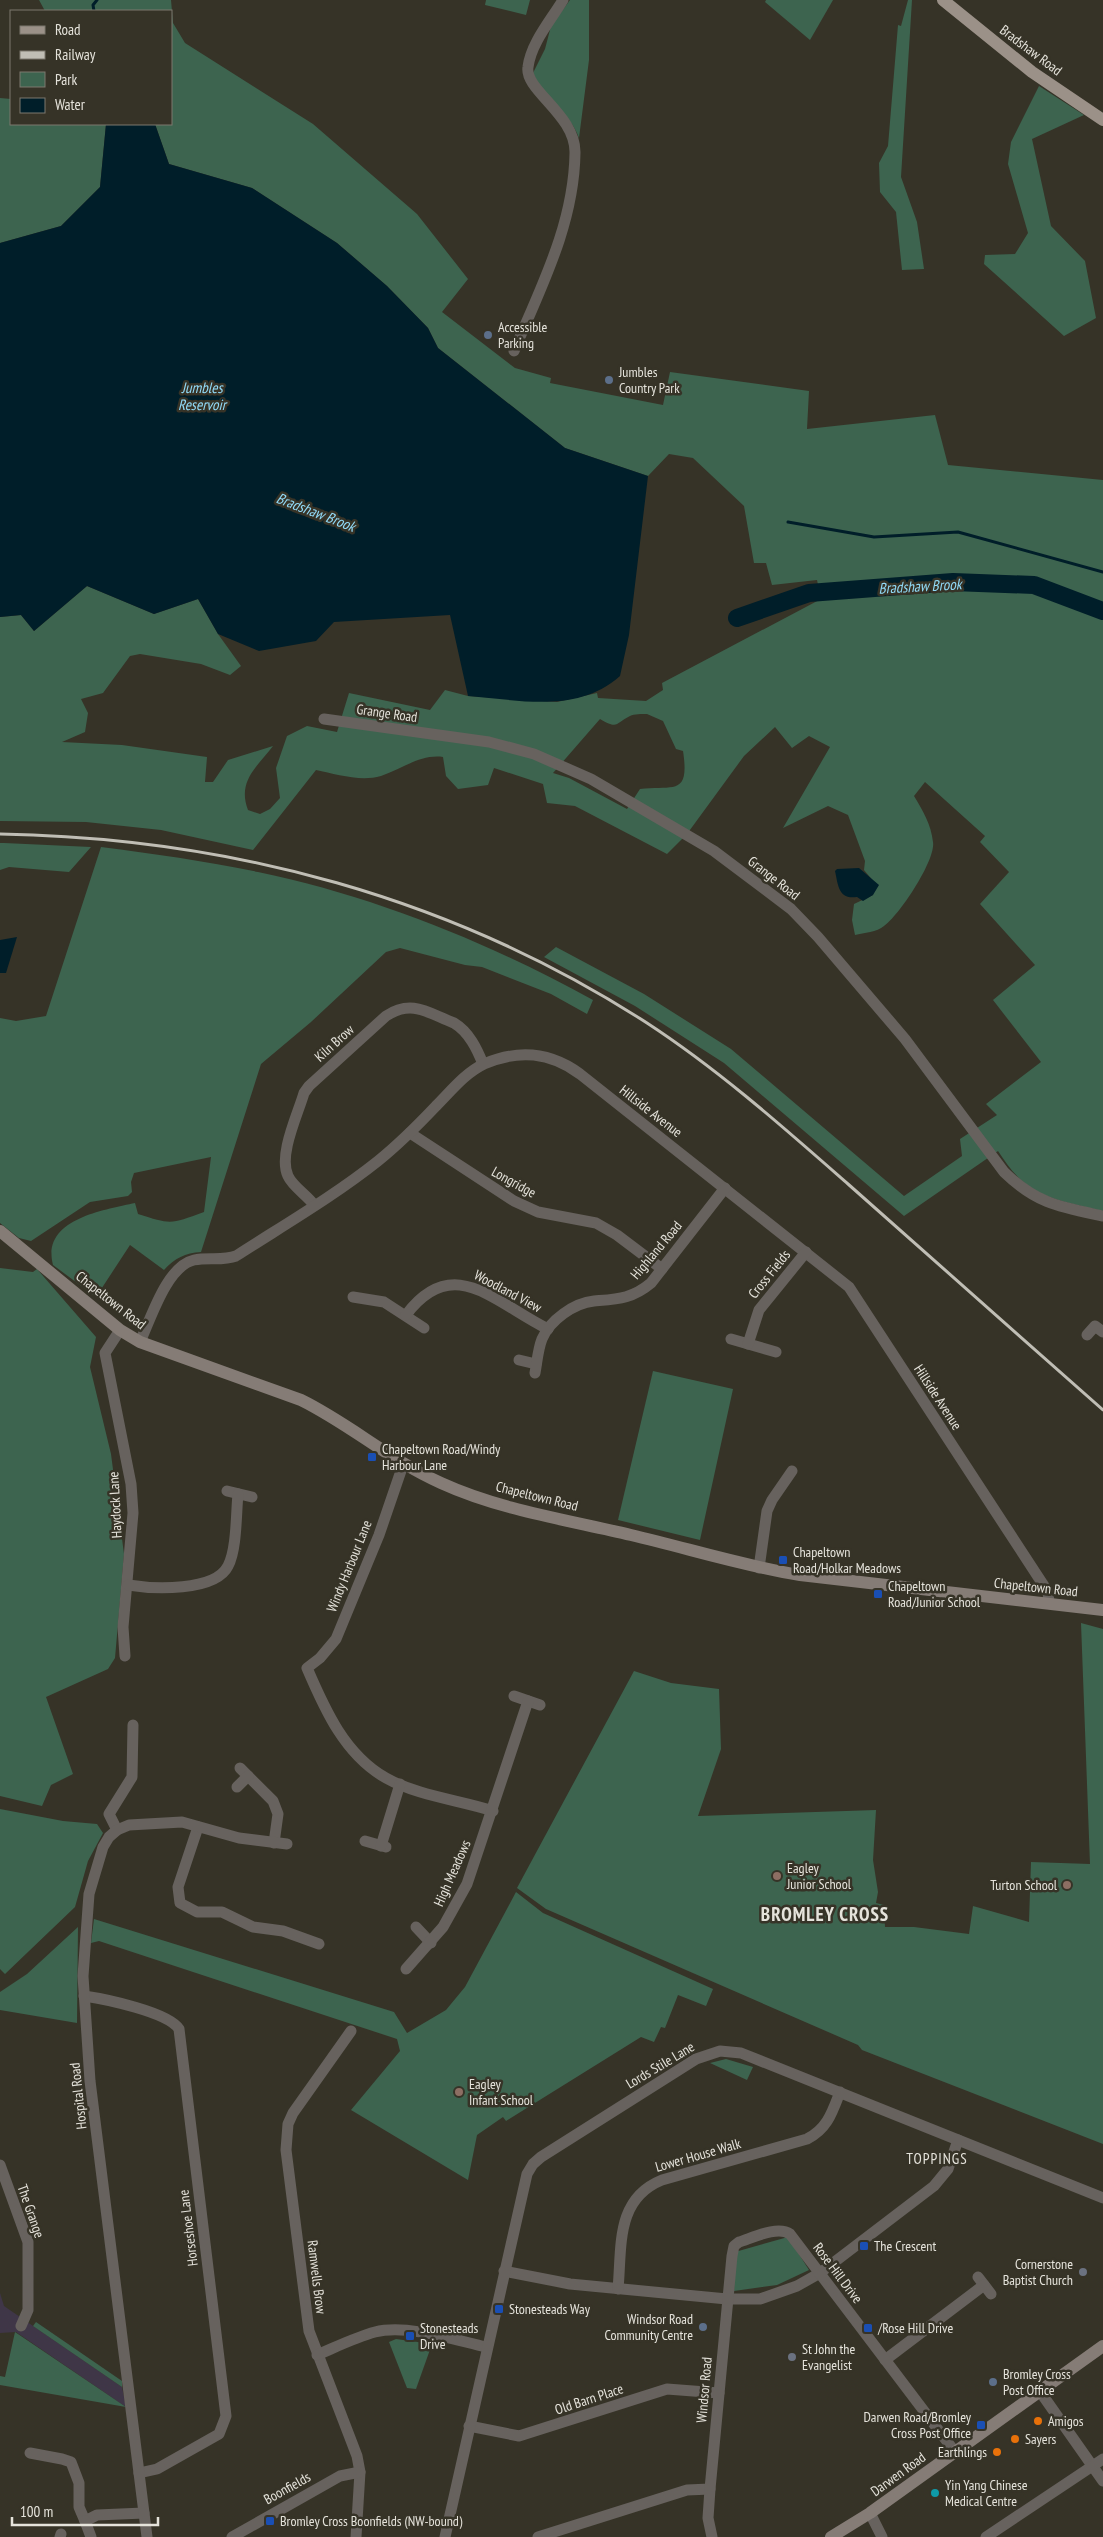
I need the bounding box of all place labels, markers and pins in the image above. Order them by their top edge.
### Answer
place label: Accessible Parking [498,318,548,352]
marker: Accessible Parking [482,329,494,341]
place label: Jumbles Country Park [618,363,680,397]
marker: Jumbles Country Park [603,374,615,386]
place label: Chapeltown Road/Windy Harbour Lane [382,1440,501,1474]
marker: Chapeltown Road/Windy Harbour Lane [366,1451,378,1463]
place label: Chapeltown Road/Holkar Meadows [793,1543,901,1577]
marker: Chapeltown Road/Holkar Meadows [777,1554,789,1566]
place label: Chapeltown Road/Junior School [888,1577,981,1611]
marker: Chapeltown Road/Junior School [872,1588,884,1600]
place label: Eagley Junior School [786,1859,852,1893]
marker: Eagley Junior School [771,1870,783,1882]
place label: Turton School [990,1876,1058,1894]
marker: Turton School [1061,1879,1073,1891]
place label: Eagley Infant School [469,2075,534,2109]
marker: Eagley Infant School [453,2086,465,2098]
place label: The Crescent [874,2237,936,2255]
marker: The Crescent [858,2240,870,2252]
place label: Cornerstone Baptist Church [1003,2255,1073,2289]
marker: Cornerstone Baptist Church [1077,2266,1089,2278]
place label: Stonesteads Way [509,2300,591,2318]
marker: Stonesteads Way [493,2303,505,2315]
place label: Windsor Road Community Centre [604,2310,693,2344]
place label: Stonesteads Drive [420,2319,479,2353]
place label: /Rose Hill Drive [877,2319,954,2337]
marker: Windsor Road Community Centre [697,2321,709,2333]
marker: /Rose Hill Drive [862,2322,874,2334]
marker: Stonesteads Drive [404,2330,416,2342]
place label: St John the Evangelist [802,2340,856,2374]
marker: St John the Evangelist [786,2351,798,2363]
place label: Bromley Cross Post Office [1003,2365,1071,2399]
marker: Bromley Cross Post Office [987,2376,999,2388]
place label: Darwen Road/Bromley Cross Post Office [864,2408,972,2442]
place label: Amigos [1048,2412,1084,2430]
marker: Amigos [1032,2415,1044,2427]
marker: Darwen Road/Bromley Cross Post Office [975,2419,987,2431]
place label: Sayers [1025,2430,1056,2448]
marker: Sayers [1009,2433,1021,2445]
place label: Earthlings [938,2443,987,2461]
marker: Earthlings [991,2446,1003,2458]
place label: Yin Yang Chinese Medical Centre [945,2476,1028,2510]
marker: Yin Yang Chinese Medical Centre [929,2487,941,2499]
place label: Bromley Cross Boonfields (NW-bound) [280,2512,463,2530]
marker: Bromley Cross Boonfields (NW-bound) [264,2515,276,2527]

